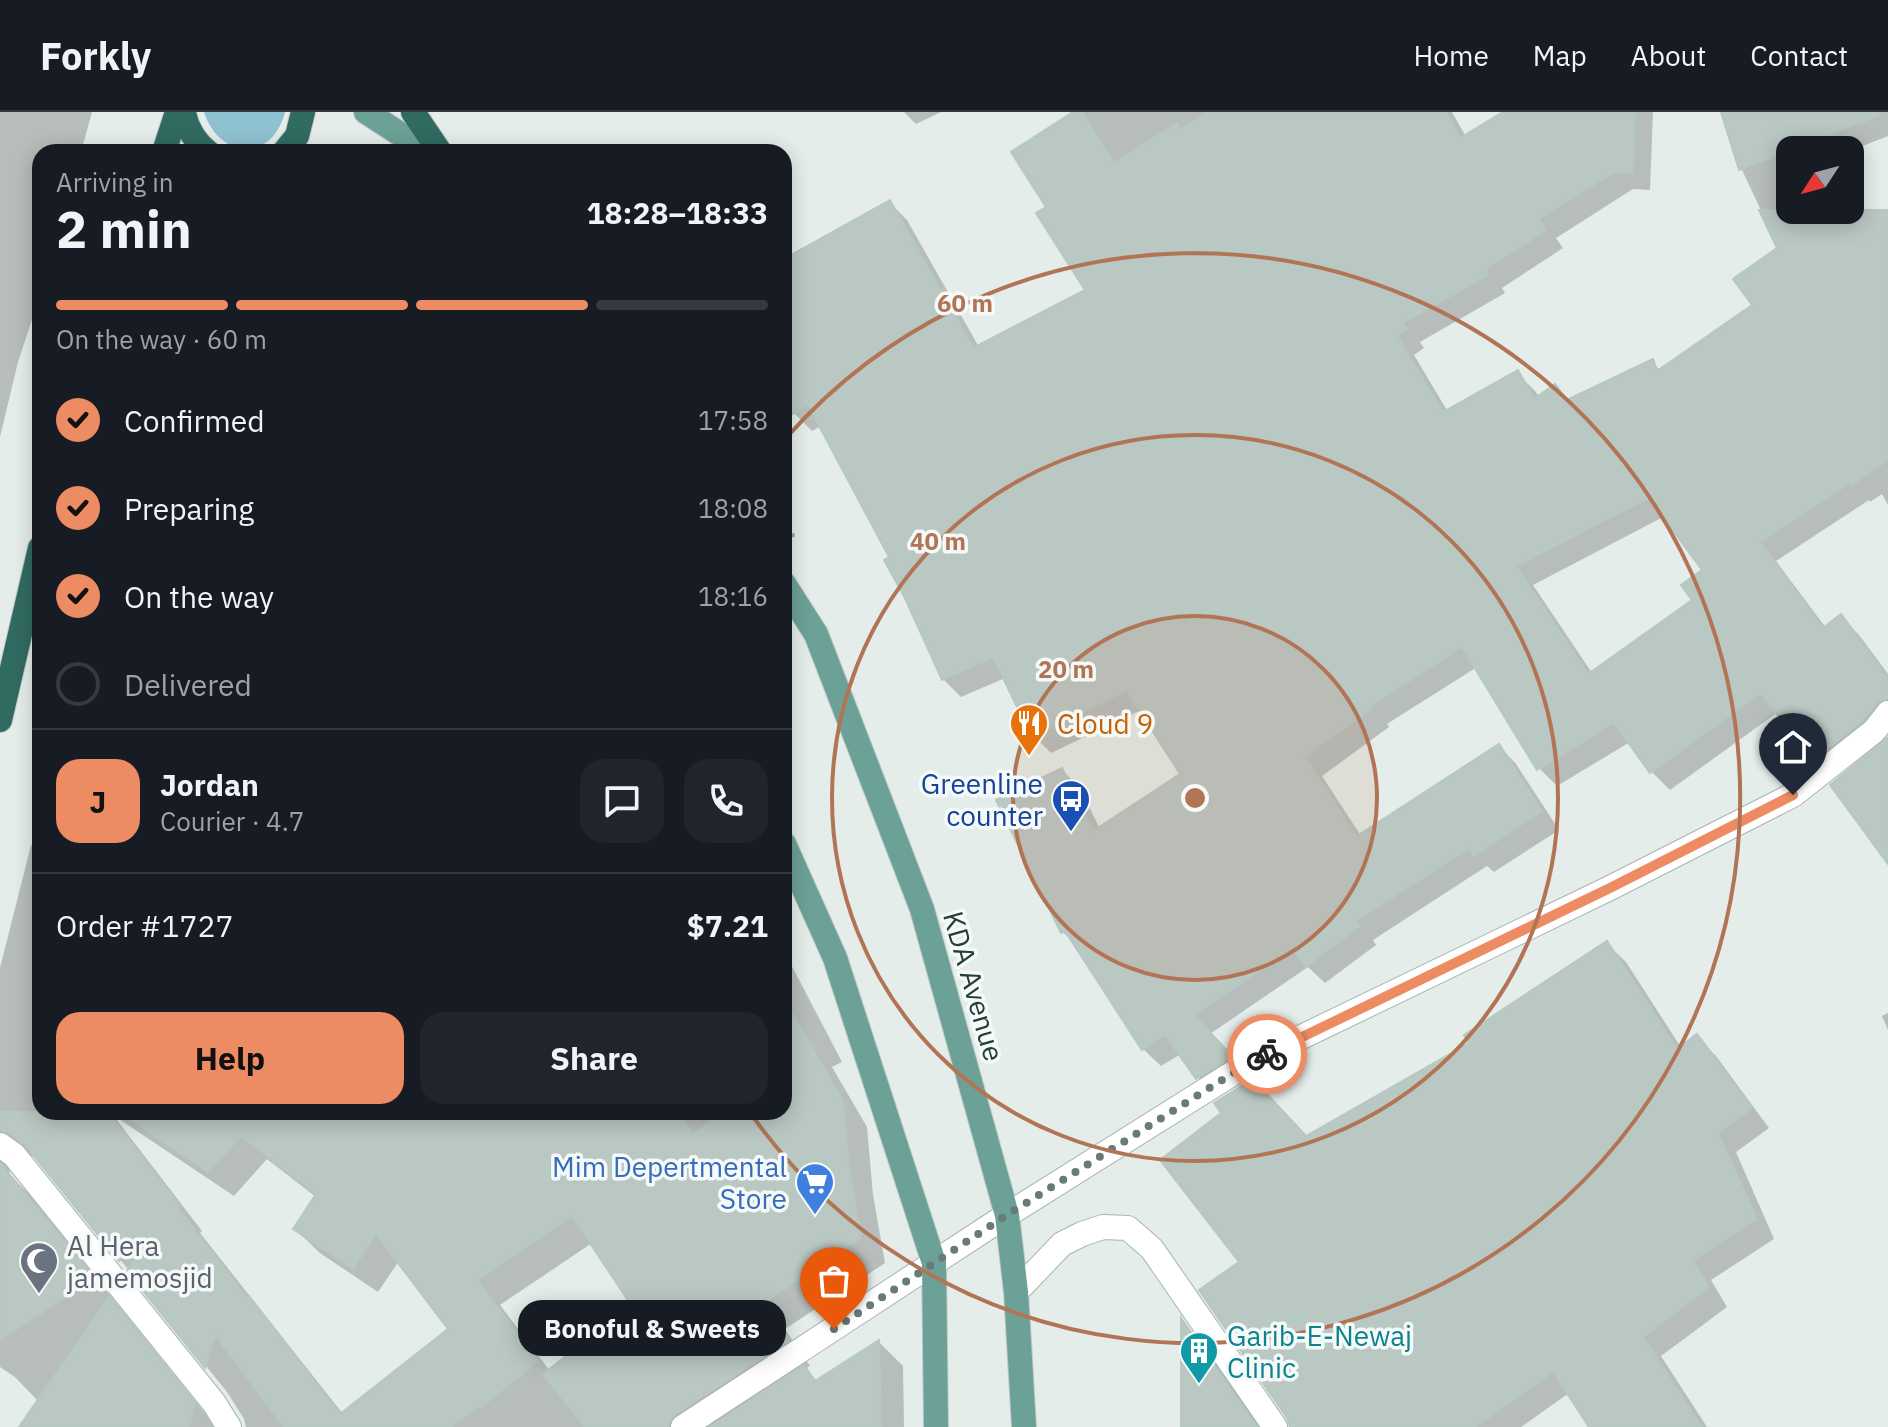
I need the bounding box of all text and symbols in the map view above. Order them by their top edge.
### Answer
text: Forkly [40,31,151,80]
text: Home [1413,37,1489,74]
text: Map [1533,37,1587,74]
text: About [1631,37,1706,74]
text: Contact [1750,37,1848,74]
north arrow [1776,136,1864,224]
map controls [1776,136,1864,224]
text: Arriving in [56,165,173,199]
text: 18:28–18:33 [587,193,768,232]
text: 2 min [56,195,192,262]
text: 60 m [937,287,993,319]
text: On the way · 60 m [56,322,267,356]
icon: check [56,398,100,442]
text: Confirmed [124,401,265,440]
text: 17:58 [698,403,768,437]
icon: check [56,486,100,530]
text: Preparing [124,489,254,528]
text: 18:08 [698,491,768,525]
text: 40 m [910,525,966,557]
icon: check [56,574,100,618]
text: On the way [124,577,274,616]
text: 18:16 [698,579,768,613]
text: 20 m [1038,653,1094,685]
text: Delivered [124,665,252,704]
restaurant icon: Cloud 9 [1008,702,1050,757]
place label: Cloud 9 [1057,705,1153,742]
pin [1759,713,1827,795]
icon: home [1771,725,1815,769]
button: chat [580,759,664,843]
button: phone [684,759,768,843]
text: Jordan [160,765,259,804]
place label: Greenline counter [921,765,1043,834]
bus stop icon: Greenline counter [1050,778,1092,833]
text: J [90,782,106,821]
centre of rings [1181,784,1209,812]
text: Courier · 4.7 [160,804,304,838]
text: Order #1727 [56,906,233,945]
text: $7.21 [687,906,768,945]
street label: KDA Avenue [935,907,1013,1065]
button: Help [56,1012,404,1104]
button: Share [420,1012,768,1104]
courier [1227,1014,1307,1094]
icon: bike [1245,1032,1289,1076]
place label: Mim Depertmental Store [552,1148,787,1217]
supermarket icon: Mim Depertmental Store [794,1161,836,1216]
place label: Al Hera jamemosjid [67,1227,213,1296]
mosque icon: Al Hera jamemosjid [18,1240,60,1295]
pin [800,1247,868,1329]
icon: bag [812,1259,856,1303]
callout: Bonoful & Sweets [518,1301,786,1357]
text: Bonoful & Sweets [544,1311,760,1345]
place label: Garib-E-Newaj Clinic [1227,1317,1412,1386]
building icon: Garib-E-Newaj Clinic [1178,1330,1220,1385]

